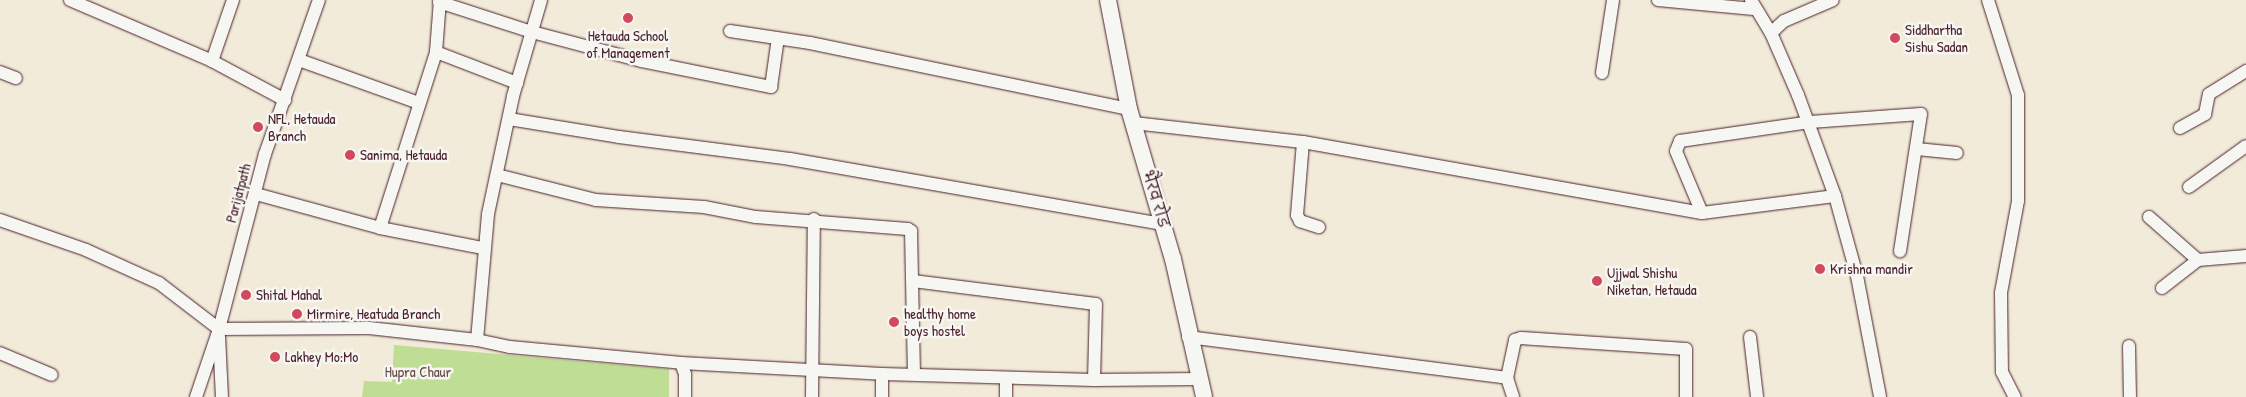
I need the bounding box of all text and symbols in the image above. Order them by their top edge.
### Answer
marker: Hetauda School of Management [622,12,634,24]
place label: Siddhartha Sishu Sadan [1905,20,1968,55]
place label: Hetauda School of Management [586,26,670,61]
marker: Siddhartha Sishu Sadan [1889,32,1901,44]
place label: NFL, Hetauda Branch [268,109,335,144]
marker: NFL, Hetauda Branch [252,121,264,133]
place label: Sanima, Hetauda [360,146,447,164]
marker: Sanima, Hetauda [344,149,356,161]
street label: Parijatpath [221,161,255,225]
street label: भैरव रोड [1139,168,1173,230]
place label: Krishna mandir [1830,260,1913,278]
place label: Ujjwal Shishu Niketan, Hetauda [1607,263,1697,298]
marker: Krishna mandir [1814,263,1826,275]
marker: Ujjwal Shishu Niketan, Hetauda [1591,275,1603,287]
place label: Shital Mahal [256,286,322,304]
marker: Shital Mahal [240,289,252,301]
place label: healthy home boys hostel [904,304,976,339]
place label: Mirmire, Heatuda Branch [307,305,440,323]
marker: Mirmire, Heatuda Branch [291,308,303,320]
marker: healthy home boys hostel [888,316,900,328]
place label: Lakhey Mo:Mo [285,348,358,366]
marker: Lakhey Mo:Mo [269,351,281,363]
park label: Hupra Chaur [385,363,451,381]

